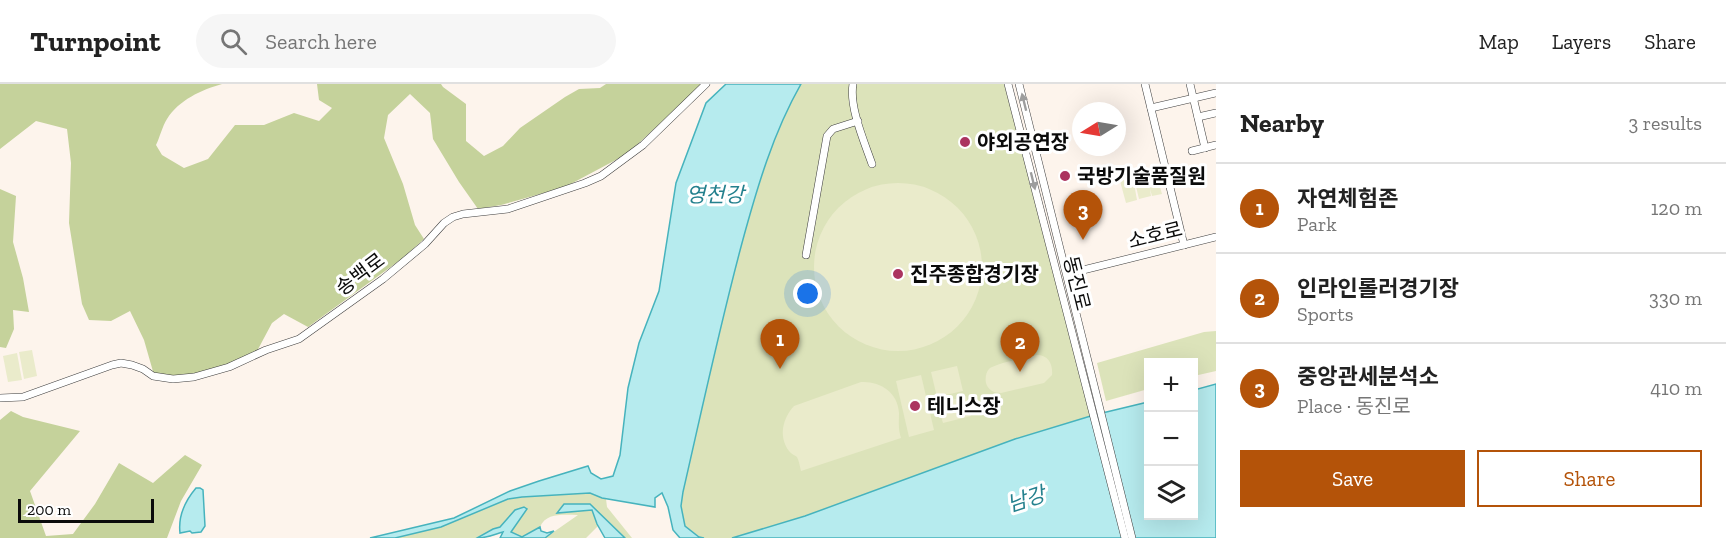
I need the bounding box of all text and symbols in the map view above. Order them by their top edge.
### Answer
search box [196,14,616,68]
text: Turnpoint [30,25,160,58]
icon: search [217,25,250,58]
text: Search here [265,28,377,55]
text: Map [1479,29,1519,54]
text: Layers [1552,29,1611,54]
text: Share [1644,29,1696,54]
one-way arrow [1018,93,1028,111]
north arrow [1072,102,1126,156]
text: Nearby [1240,107,1324,139]
text: 3 results [1628,111,1702,135]
place label: 야외공연장 [977,130,1069,154]
marker: 야외공연장 [958,135,972,149]
place label: 국방기술품질원 [1077,164,1206,188]
marker: 국방기술품질원 [1058,169,1072,183]
one-way arrow [1029,172,1039,190]
water label: 영천강 [686,182,747,207]
text: 자연체험존 [1297,185,1398,212]
pin: 3 [1064,190,1102,240]
text: 1 [1255,196,1264,220]
text: 120 m [1651,196,1702,220]
text: Park [1297,212,1337,236]
street label: 소호로 [1125,217,1185,253]
street label: 송백로 [331,248,389,300]
street label: 동진로 [1059,253,1095,313]
place label: 진주종합경기장 [910,262,1039,286]
marker: 진주종합경기장 [891,267,905,281]
text: 인라인롤러경기장 [1297,275,1459,302]
your location [793,279,822,308]
text: 2 [1254,286,1265,310]
text: 330 m [1649,286,1702,310]
text: Sports [1297,302,1354,326]
pin: 1 [760,320,800,369]
pin: 2 [1000,322,1040,372]
map controls [1144,358,1198,520]
button: + [1144,358,1198,412]
text: 중앙관세분석소 [1297,363,1439,390]
text: 3 [1254,376,1265,400]
text: 410 m [1650,376,1702,400]
place label: 테니스장 [927,394,1001,418]
text: Place · 동진로 [1297,394,1411,418]
marker: 테니스장 [908,399,922,413]
button: − [1144,412,1198,466]
button: Save [1240,450,1465,507]
button: Share [1477,450,1702,507]
button: layers [1144,466,1198,520]
water label: 남강 [1004,480,1051,517]
scale bar [18,496,154,524]
text: 200 m [27,500,71,519]

